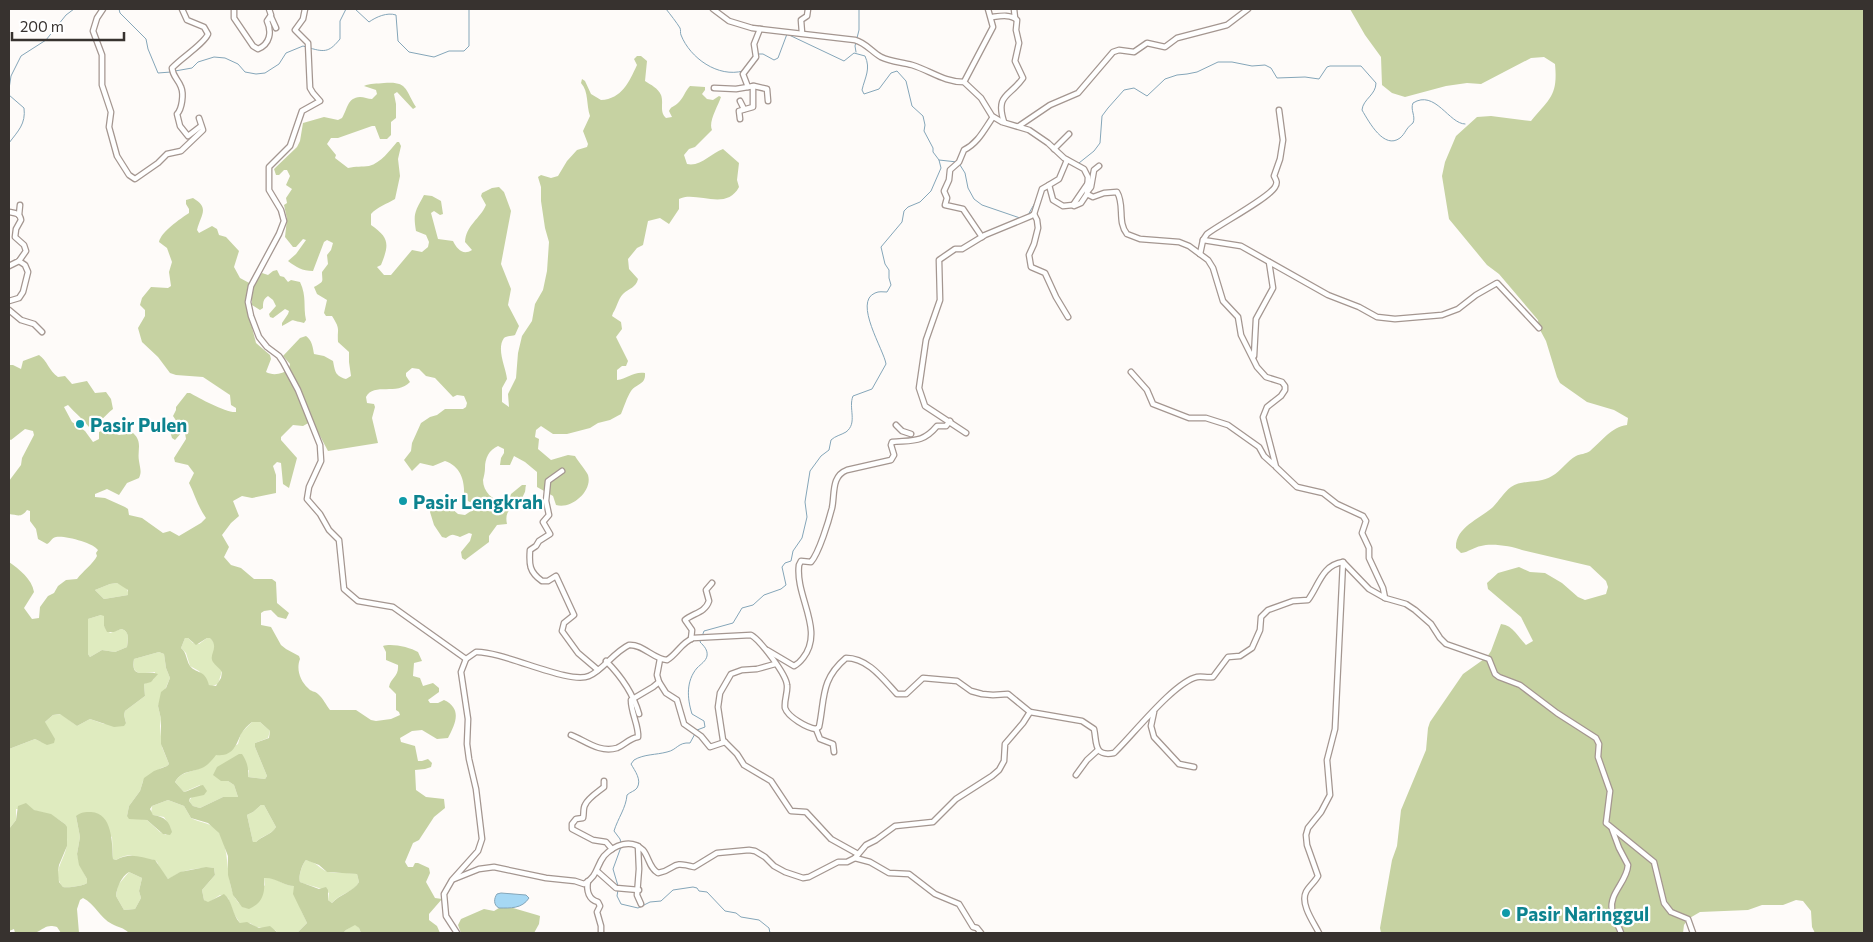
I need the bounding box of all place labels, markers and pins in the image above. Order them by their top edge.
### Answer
place label: Pasir Pulen [90,413,187,436]
marker: Pasir Pulen [74,418,86,430]
place label: Pasir Lengkrah [413,490,543,513]
marker: Pasir Lengkrah [397,495,409,507]
place label: Pasir Naringgul [1516,902,1649,925]
marker: Pasir Naringgul [1500,907,1512,919]

